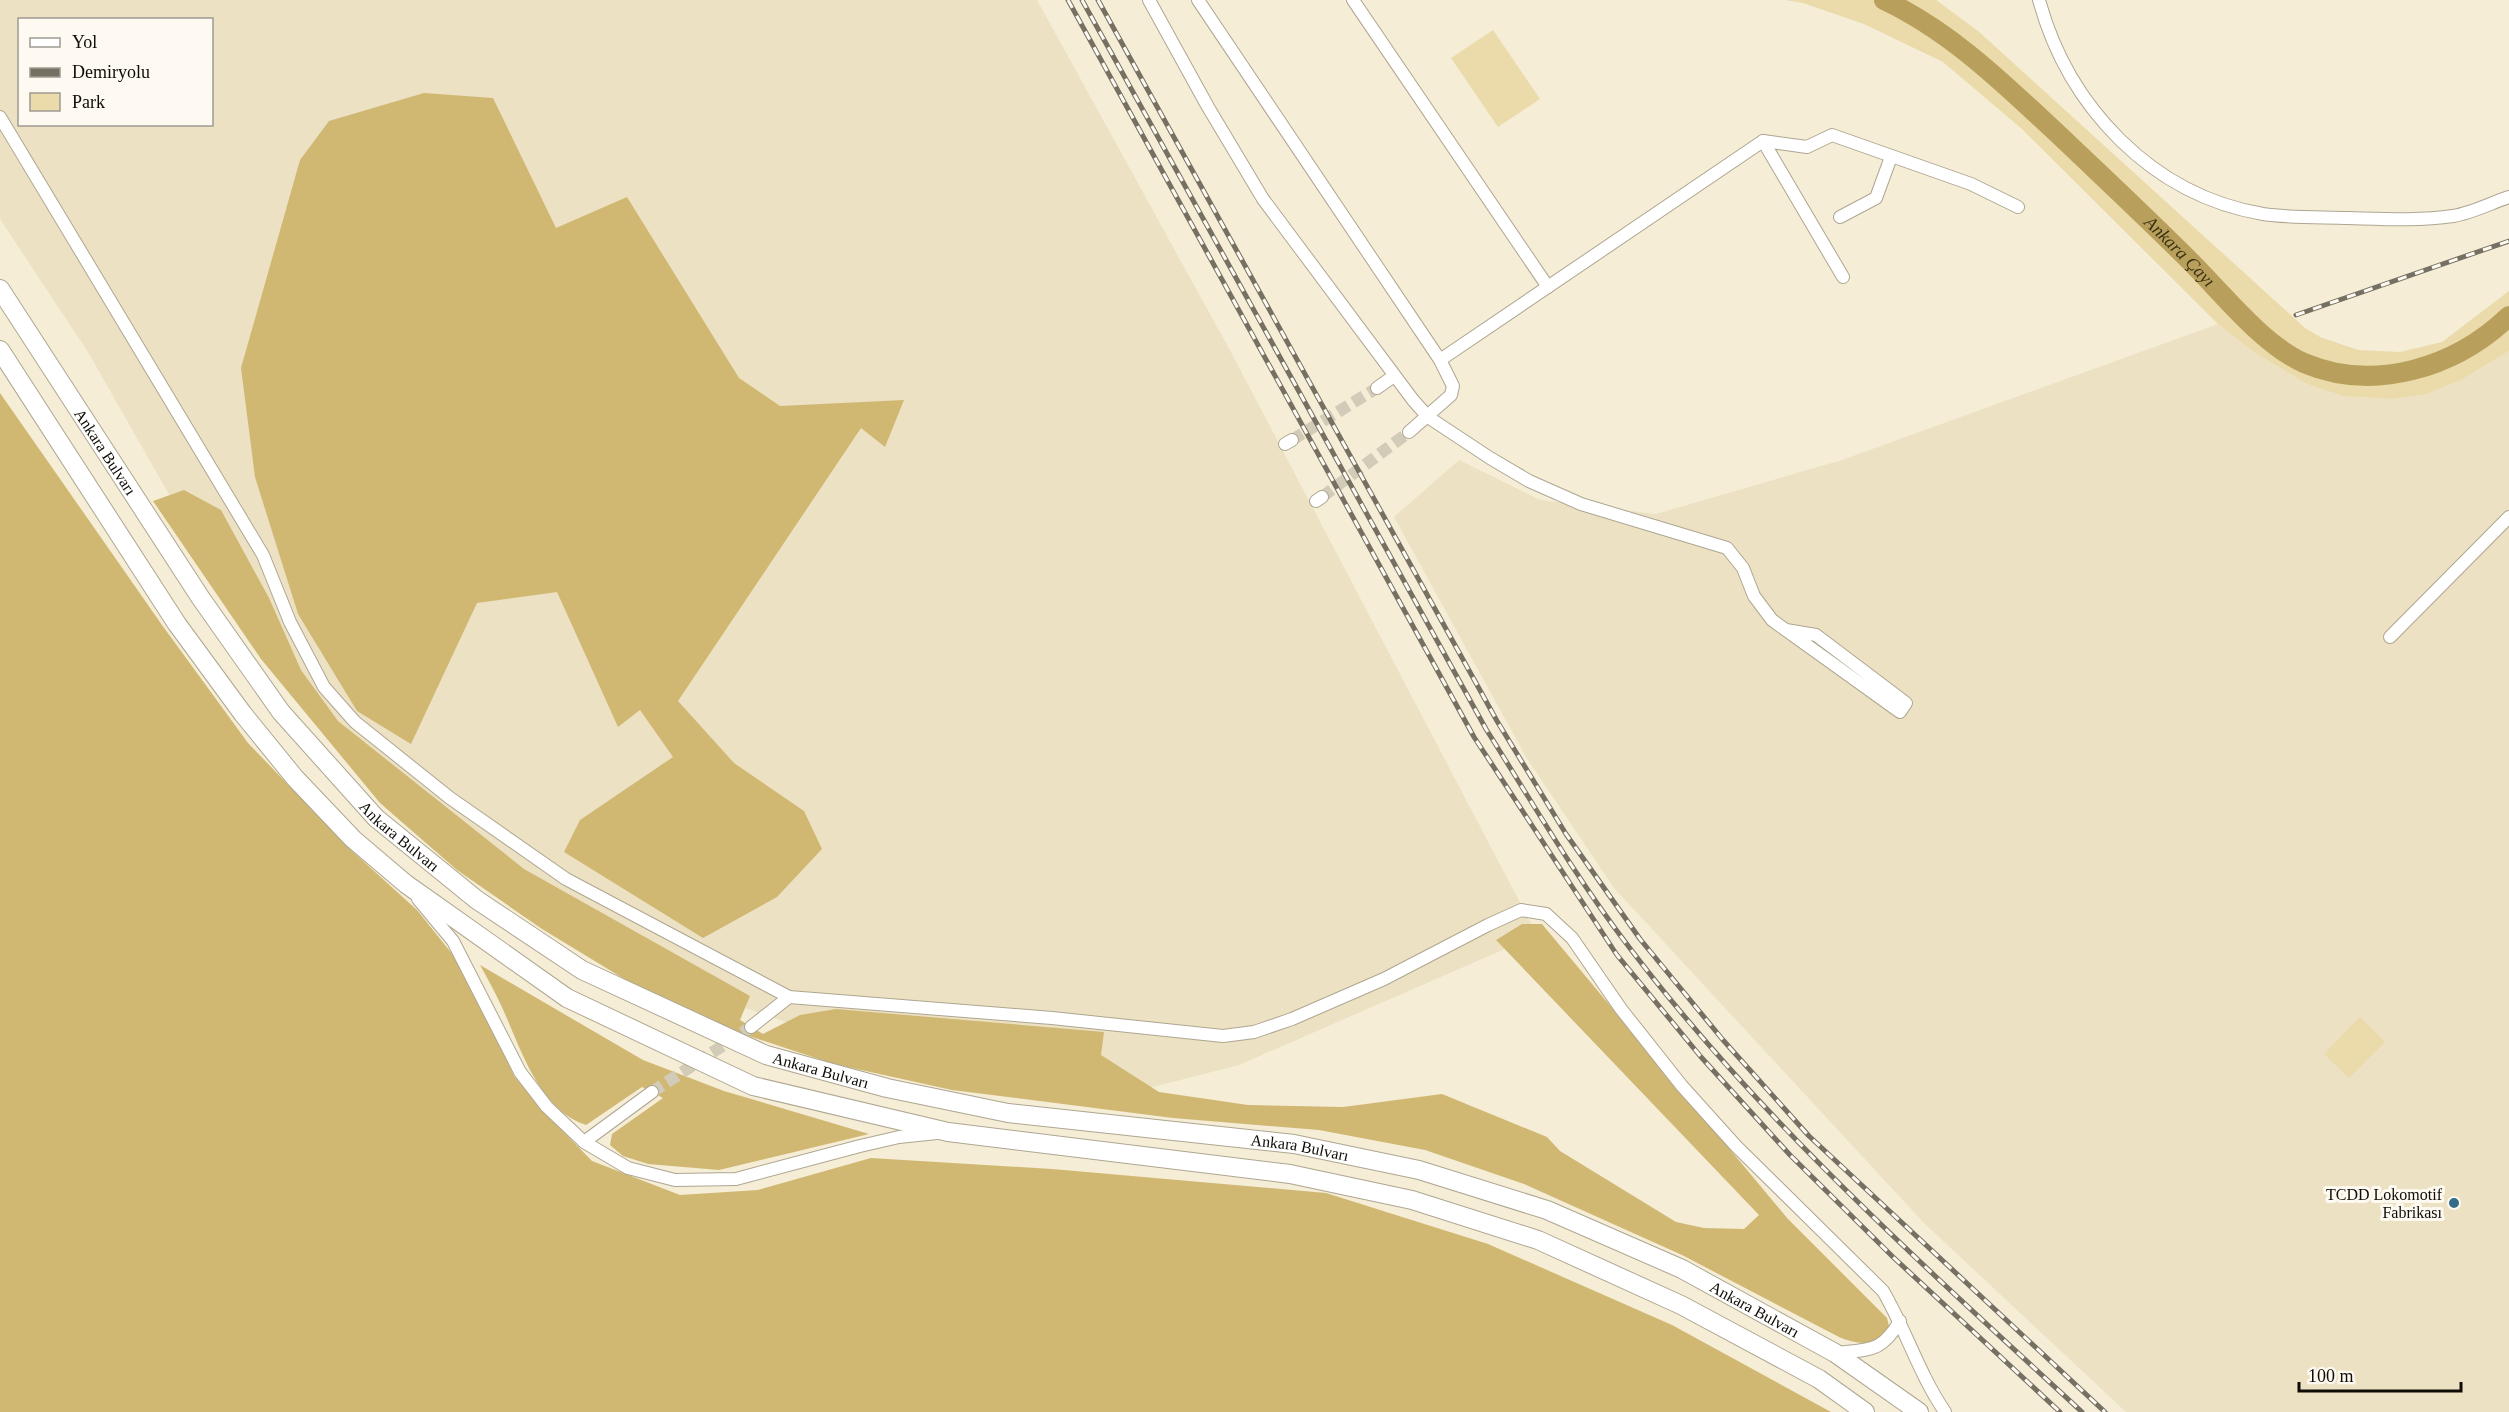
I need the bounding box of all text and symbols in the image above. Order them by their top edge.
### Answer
legend [18,18,213,126]
text: Yol [72,32,97,52]
text: Demiryolu [72,62,150,82]
text: Park [72,92,105,112]
water label: Ankara Çayı [2140,211,2219,291]
street label: Ankara Bulvarı [72,406,140,498]
street label: Ankara Bulvarı [356,798,443,875]
street label: Ankara Bulvarı [771,1049,871,1091]
street label: Ankara Bulvarı [1250,1131,1351,1164]
place label: TCDD Lokomotif Fabrikası [2326,1186,2443,1221]
marker: TCDD Lokomotif Fabrikası [2447,1196,2461,1210]
street label: Ankara Bulvarı [1707,1278,1803,1341]
scale bar [2299,1355,2461,1393]
text: 100 m [2308,1366,2354,1386]

